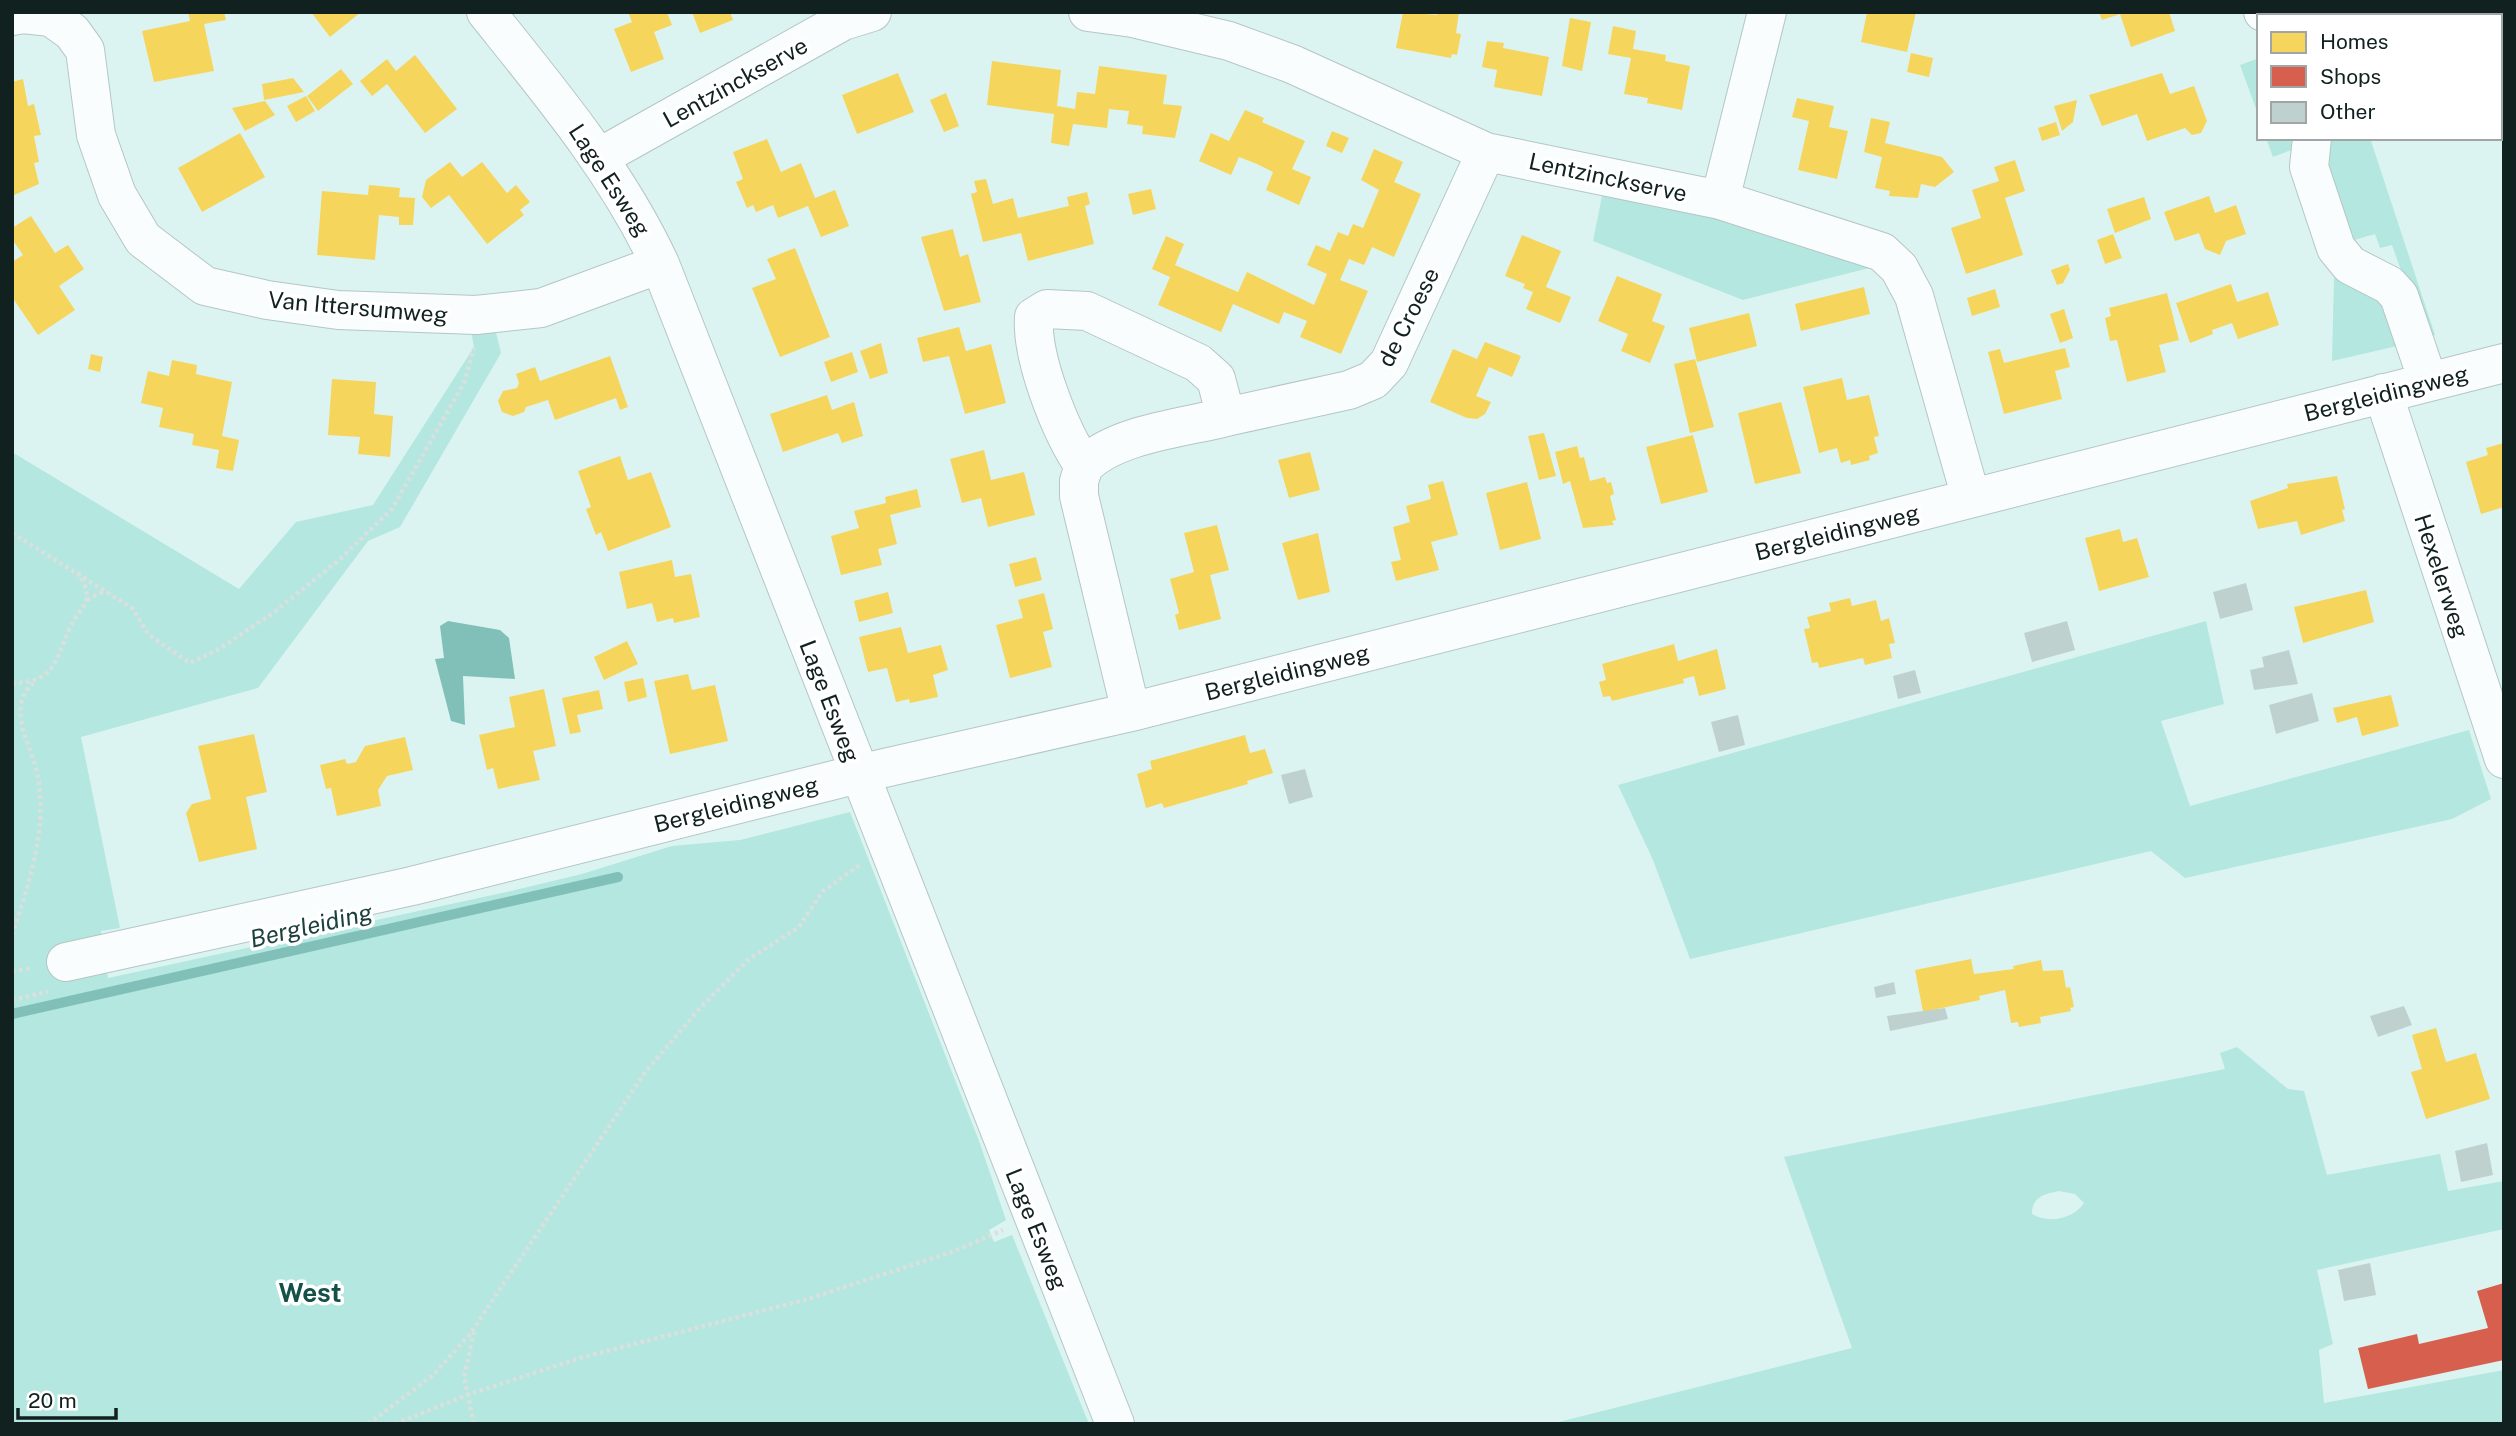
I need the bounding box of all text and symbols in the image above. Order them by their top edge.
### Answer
legend [2257,14,2502,140]
text: Homes [2320,29,2388,54]
street label: Lentzinckserve [658,31,812,133]
text: Shops [2320,64,2381,89]
text: Other [2320,99,2376,124]
street label: Lage Esweg [564,119,656,241]
street label: Lentzinckserve [1526,147,1690,207]
street label: de Croese [1372,263,1444,371]
street label: Van Ittersumweg [267,286,449,328]
street label: Bergleidingweg [2301,359,2471,427]
street label: Bergleidingweg [1752,498,1922,566]
street label: Hexelerweg [2409,510,2475,642]
street label: Lage Esweg [794,636,866,766]
street label: Bergleidingweg [1202,638,1372,706]
street label: Bergleidingweg [651,770,821,838]
water label: Bergleiding [247,897,376,953]
street label: Lage Esweg [1000,1164,1074,1294]
district label: West [278,1277,342,1308]
scale bar [18,1376,116,1420]
text: 20 m [28,1388,77,1413]

